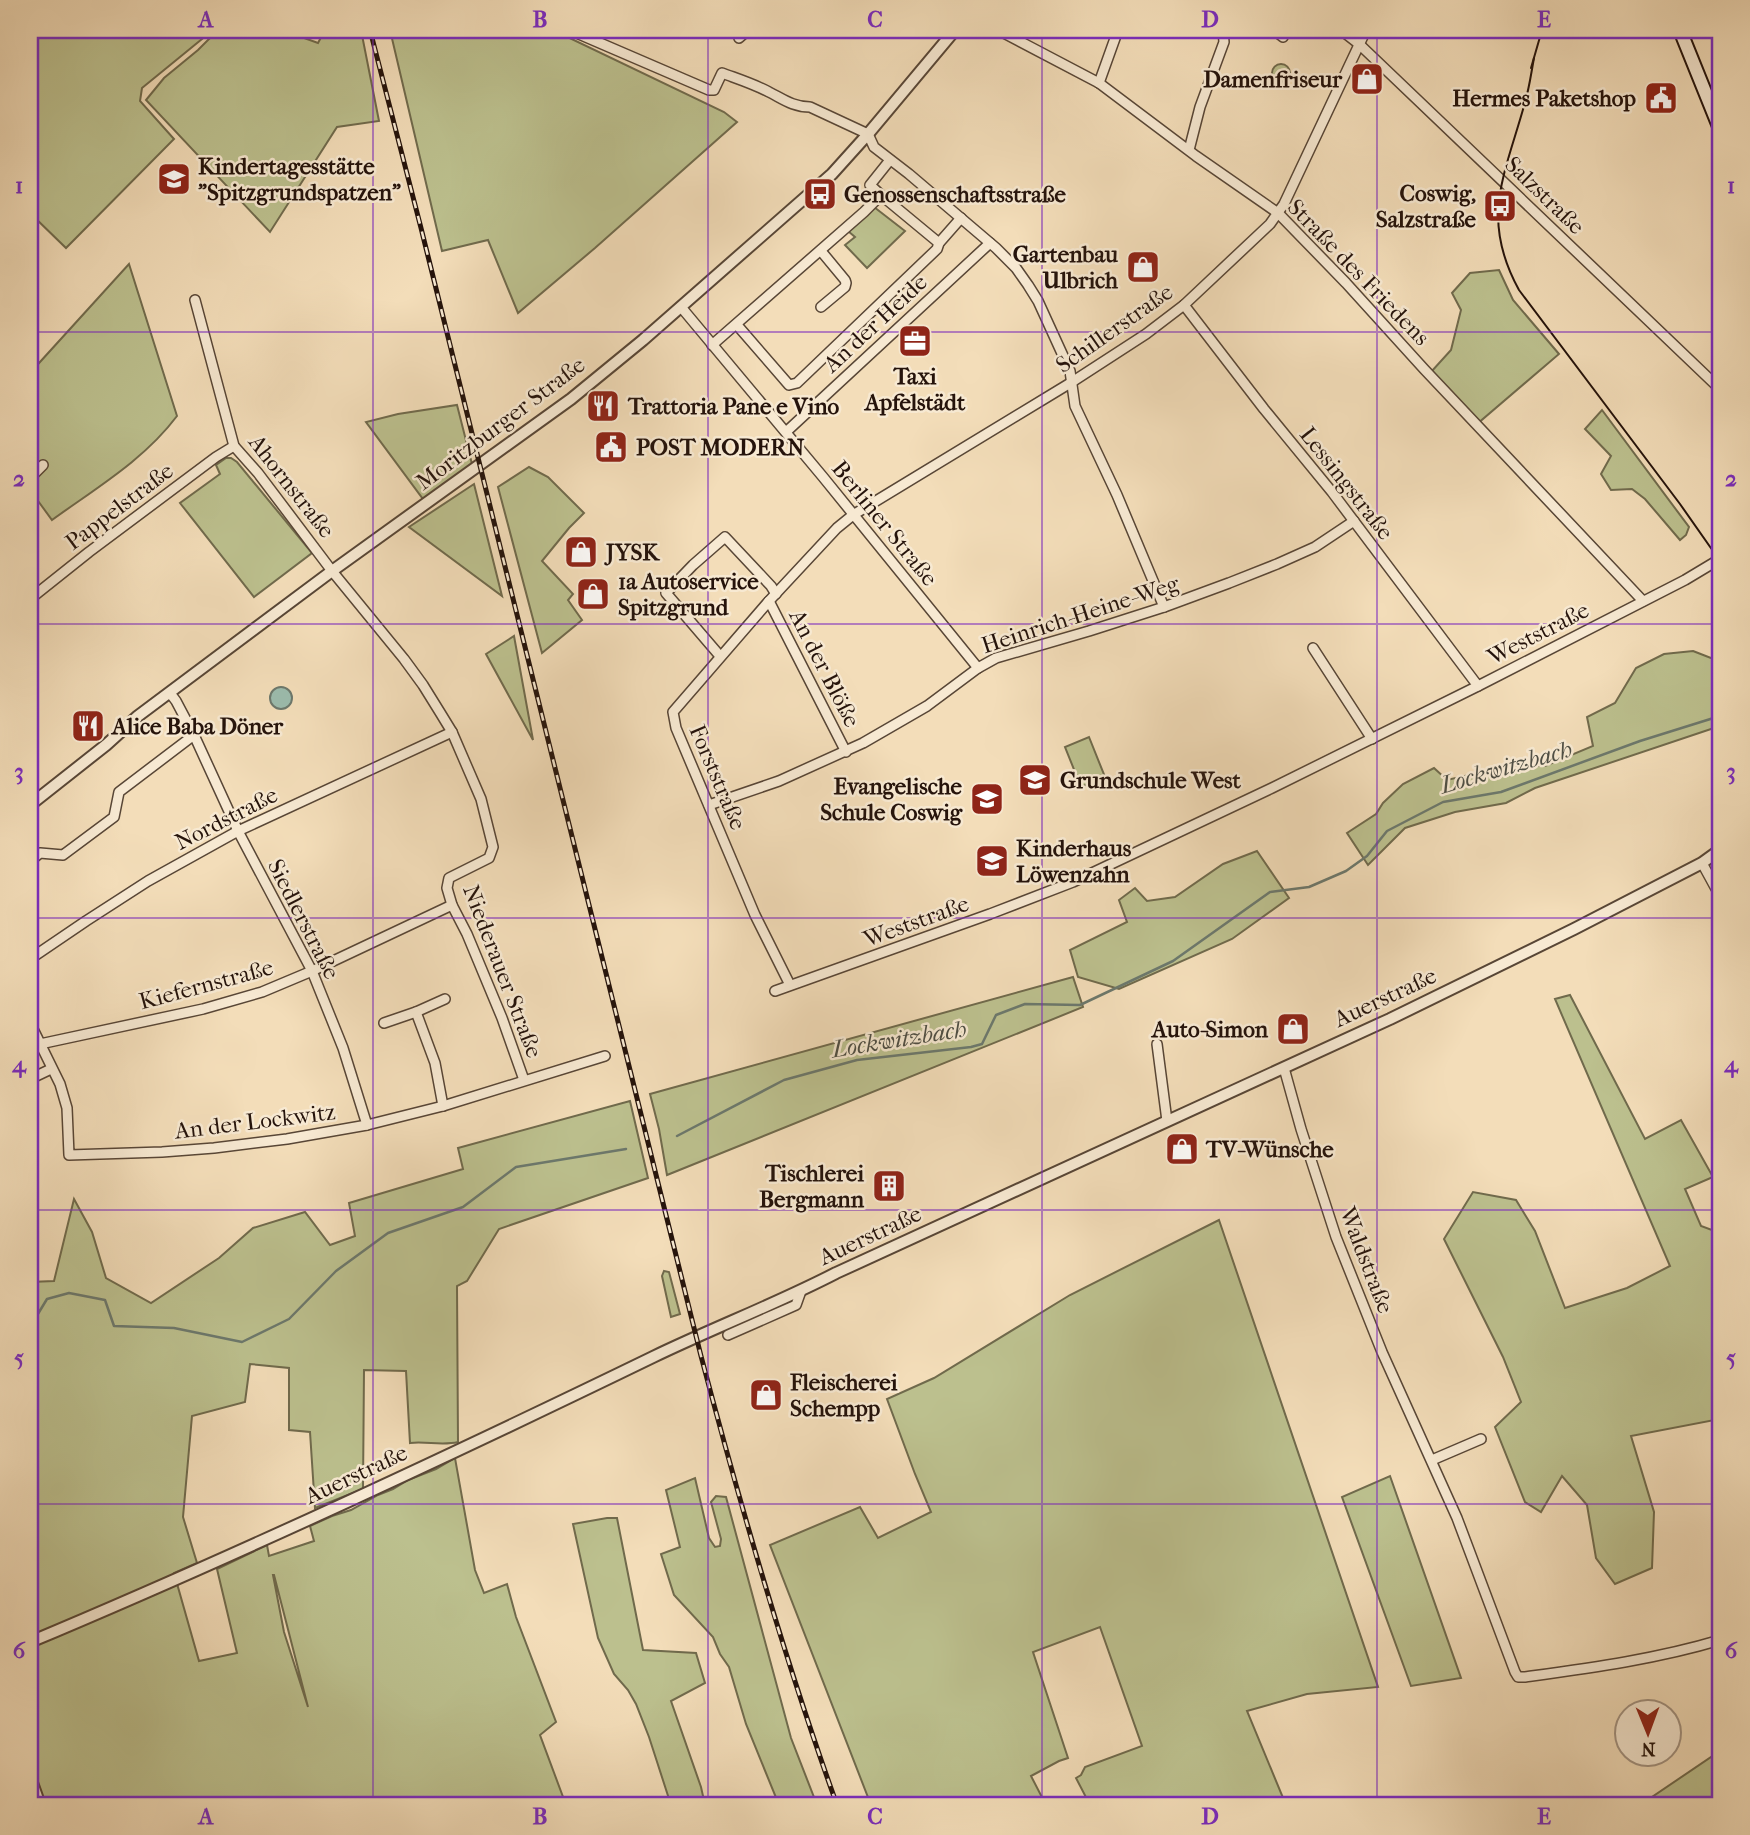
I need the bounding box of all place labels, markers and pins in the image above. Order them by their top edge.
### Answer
shop icon: Damenfriseur [1348,60,1386,98]
place label: Damenfriseur [1203,66,1343,93]
public building icon: Hermes Paketshop [1642,79,1680,117]
place label: Hermes Paketshop [1452,85,1637,112]
place label: Kindertagesstätte "Spitzgrundspatzen" [198,153,401,206]
school or university icon: Kindertagesstätte "Spitzgrundspatzen" [155,160,193,198]
bus stop icon: Genossenschaftsstraße [801,175,839,213]
place label: Coswig, Salzstraße [1376,180,1477,233]
place label: Genossenschaftsstraße [844,181,1066,208]
bus stop icon: Coswig, Salzstraße [1481,187,1519,225]
place label: Gartenbau Ulbrich [1013,241,1119,294]
shop icon: Gartenbau Ulbrich [1124,248,1162,286]
office icon: Taxi Apfelstädt [896,322,934,360]
place label: Taxi Apfelstädt [863,363,966,416]
restaurant icon: Trattoria Pane e Vino [584,387,622,425]
place label: Trattoria Pane e Vino [627,393,839,420]
public building icon: POST MODERN [592,428,630,466]
place label: POST MODERN [636,434,805,461]
shop icon: JYSK [562,533,600,571]
place label: JYSK [604,539,661,566]
place label: 1a Autoservice Spitzgrund [618,568,759,621]
shop icon: 1a Autoservice Spitzgrund [574,575,612,613]
restaurant icon: Alice Baba Döner [69,707,107,745]
place label: Alice Baba Döner [110,713,284,740]
school or university icon: Grundschule West [1016,761,1054,799]
place label: Grundschule West [1060,767,1242,794]
place label: Evangelische Schule Coswig [820,773,963,826]
school or university icon: Evangelische Schule Coswig [968,780,1006,818]
place label: Kinderhaus Löwenzahn [1016,835,1132,888]
school or university icon: Kinderhaus Löwenzahn [973,842,1011,880]
shop icon: Auto-Simon [1274,1010,1312,1048]
place label: Auto-Simon [1150,1016,1269,1043]
shop icon: TV-Wünsche [1163,1130,1201,1168]
place label: TV-Wünsche [1205,1136,1334,1163]
place label: Tischlerei Bergmann [759,1160,865,1213]
building icon: Tischlerei Bergmann [870,1167,908,1205]
place label: Fleischerei Schempp [789,1369,898,1422]
shop icon: Fleischerei Schempp [747,1376,785,1414]

